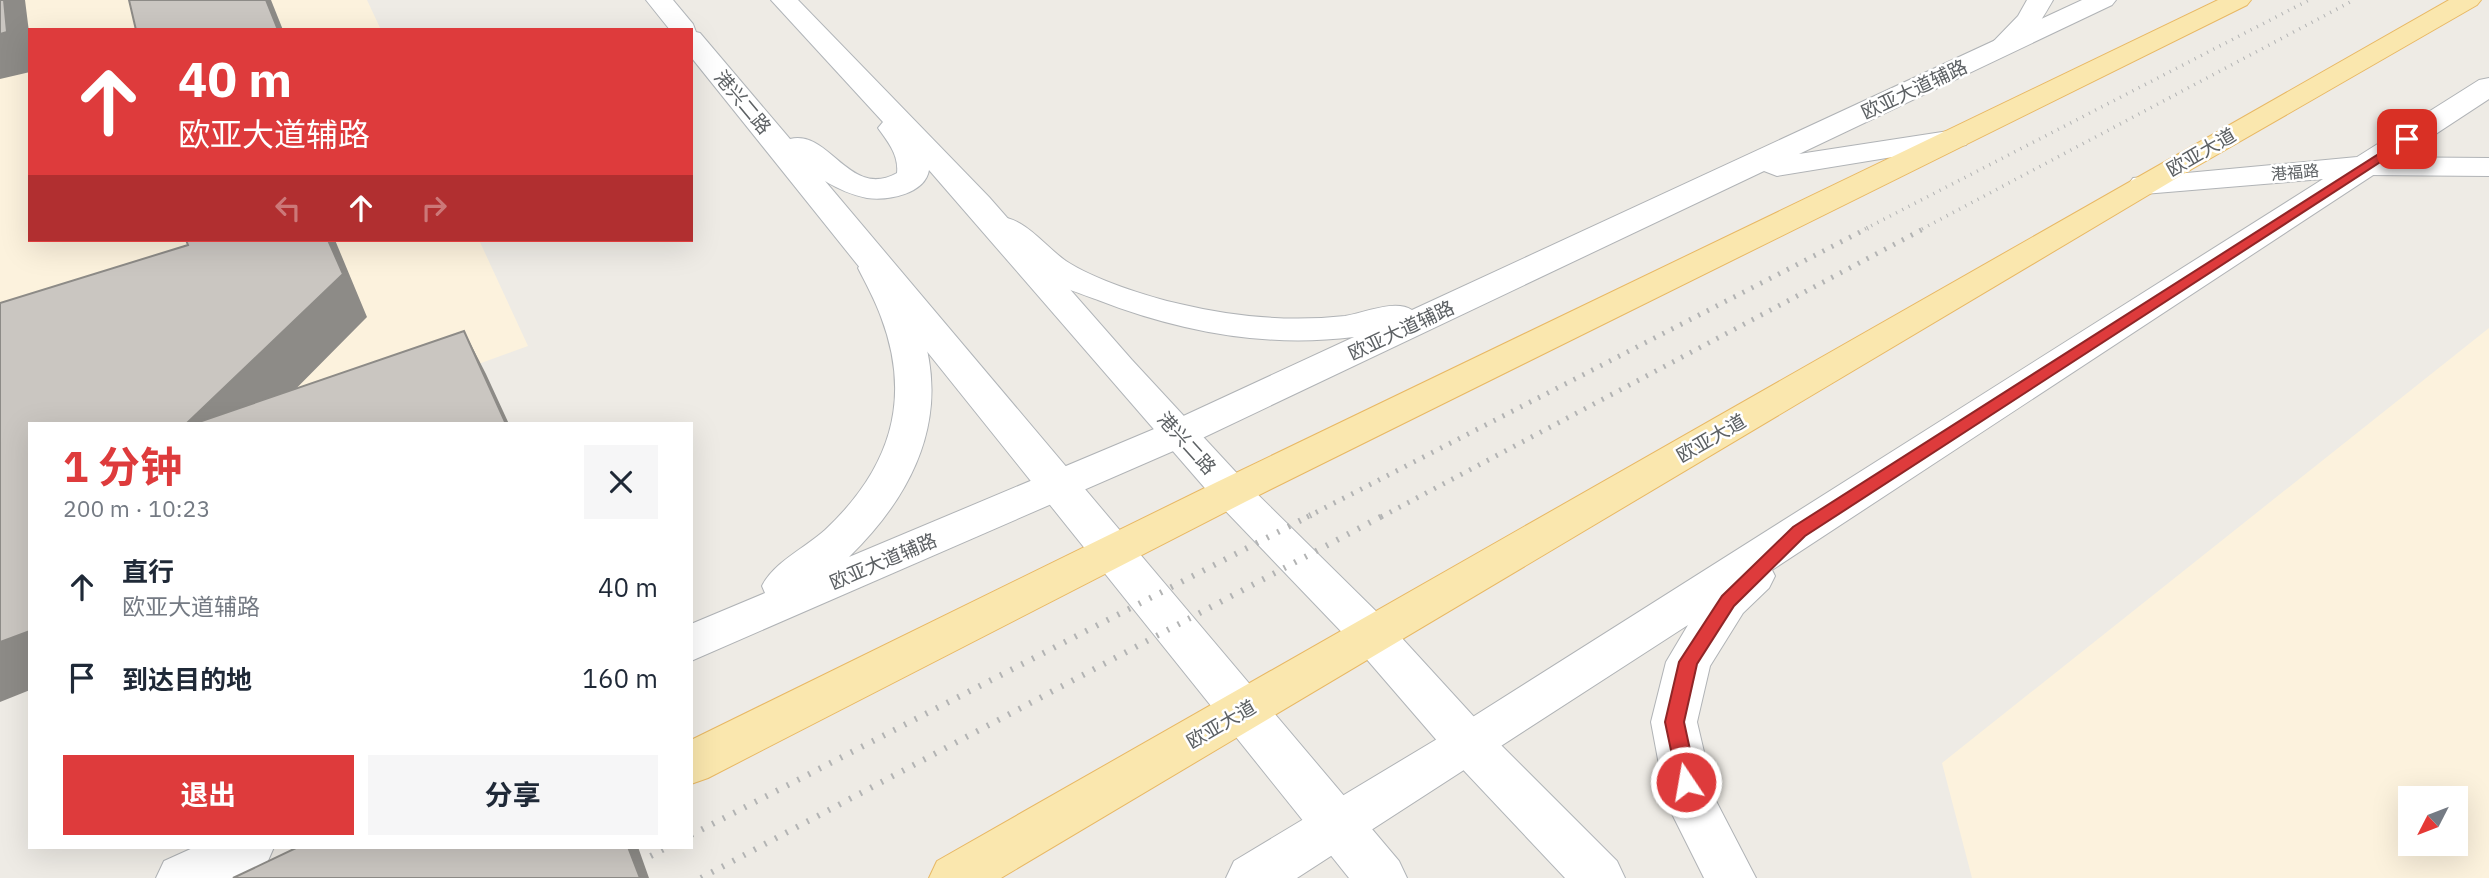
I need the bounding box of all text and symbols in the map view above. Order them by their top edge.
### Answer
text: 40 m [178,47,292,110]
street label: 欧亚大道辅路 [1857,54,1971,124]
icon: ahead [63,56,154,147]
street label: 港兴二路 [709,65,777,139]
pin [2377,109,2437,169]
text: 欧亚大道辅路 [178,113,370,155]
icon: arrive [2388,120,2426,158]
street label: 欧亚大道 [2162,123,2240,181]
street label: 港福路 [2270,160,2320,184]
icon: left [269,189,307,227]
icon: ahead [342,189,380,227]
icon: right [415,189,453,227]
street label: 欧亚大道辅路 [1344,295,1458,365]
street label: 港兴二路 [1153,407,1221,479]
street label: 欧亚大道 [1672,409,1750,467]
text: 1 分钟 [63,439,182,494]
button: close [584,445,658,519]
text: 200 m · 10:23 [63,493,210,523]
street label: 欧亚大道辅路 [826,528,940,594]
text: 直行 [122,554,174,588]
icon: ahead [63,568,101,606]
text: 40 m [598,570,658,604]
text: 欧亚大道辅路 [122,591,260,621]
icon: arrive [63,659,101,697]
text: 160 m [582,661,658,695]
text: 到达目的地 [122,662,252,696]
street label: 欧亚大道 [1182,695,1260,753]
position arrow [1649,745,1723,819]
button: 退出 [63,755,354,835]
button: 分享 [368,755,658,835]
north arrow [2398,786,2468,856]
map controls [2398,786,2468,856]

